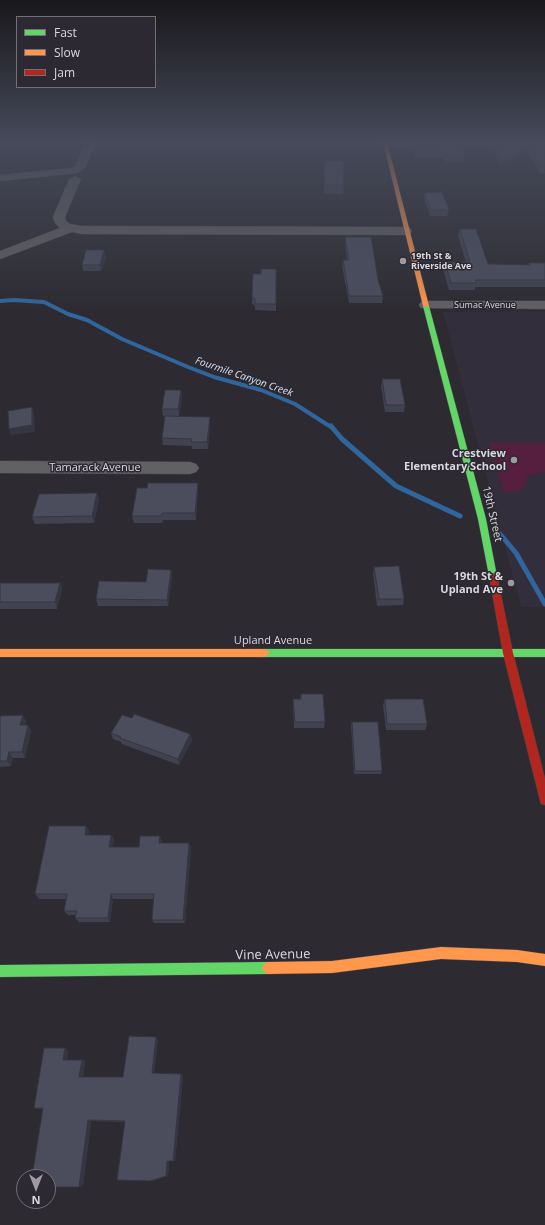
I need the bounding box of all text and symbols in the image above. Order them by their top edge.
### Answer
legend [16,16,156,88]
text: Fast [54,24,77,41]
text: Slow [54,44,80,61]
text: Jam [54,64,75,81]
place label: 19th St & Riverside Ave [411,251,471,272]
marker: 19th St & Riverside Ave [398,256,408,266]
street label: Sumac Avenue [454,300,516,310]
water label: Fourmile Canyon Creek [194,355,294,399]
place label: Crestview Elementary School [404,447,506,473]
marker: Crestview Elementary School [509,455,519,465]
street label: Tamarack Avenue [49,461,141,475]
street label: 19th Street [479,485,505,543]
place label: 19th St & Upland Ave [440,570,503,596]
marker: 19th St & Upland Ave [506,578,516,588]
street label: Upland Avenue [234,634,312,648]
street label: Vine Avenue [235,947,311,963]
north arrow [16,1169,56,1209]
text: N [32,1193,40,1208]

